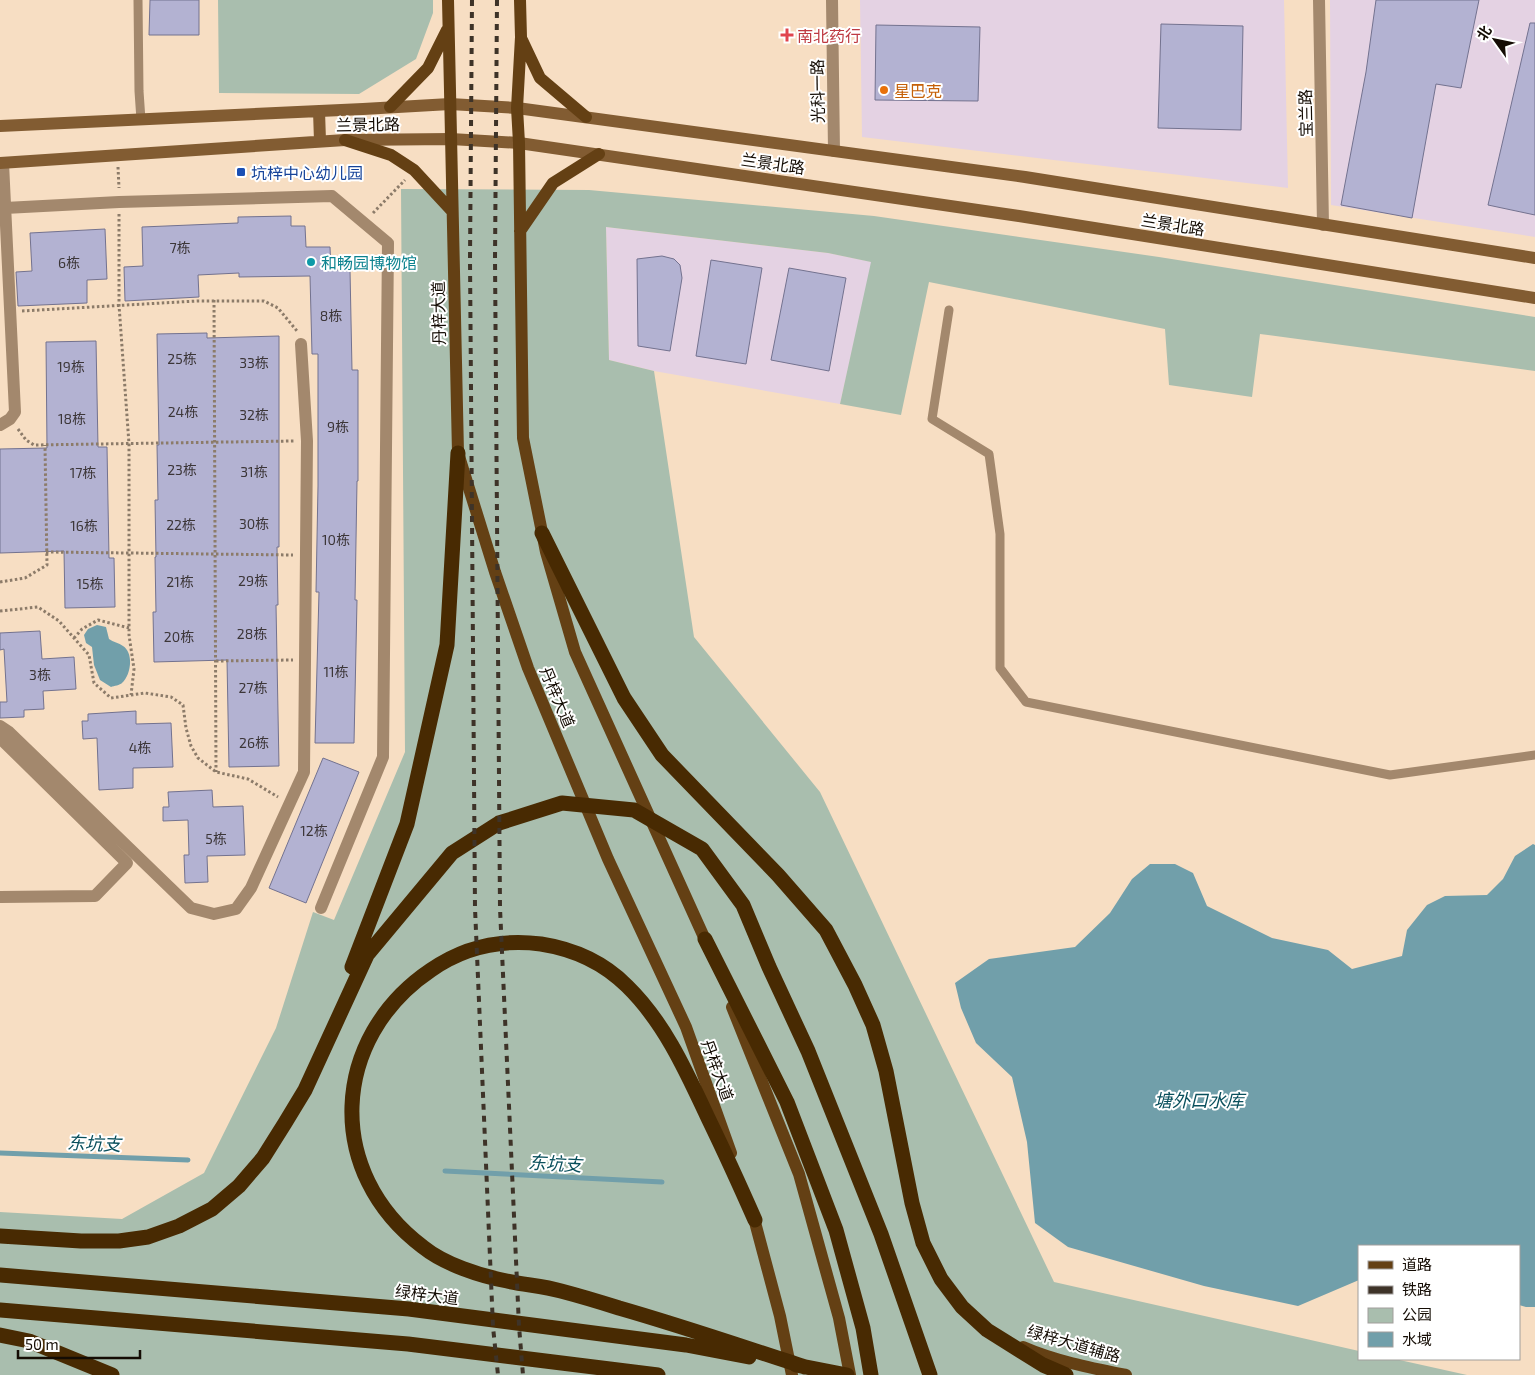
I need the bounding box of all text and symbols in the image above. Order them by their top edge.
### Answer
north arrow [1470,15,1520,65]
text: 北 [1473,22,1495,43]
place label: 南北药行 [797,26,861,45]
marker: 南北药行 [781,29,793,41]
street label: 光科一路 [807,59,827,123]
place label: 星巴克 [894,81,942,100]
marker: 星巴克 [878,84,890,96]
street label: 宝兰路 [1295,89,1315,137]
street label: 兰景北路 [336,114,400,134]
street label: 兰景北路 [740,149,806,177]
place label: 坑梓中心幼儿园 [251,163,363,182]
marker: 坑梓中心幼儿园 [235,166,247,178]
street label: 兰景北路 [1140,210,1206,238]
house number: 7栋 [169,239,191,256]
place label: 和畅园博物馆 [321,253,417,272]
house number: 6栋 [58,254,80,271]
marker: 和畅园博物馆 [305,256,317,268]
street label: 丹梓大道 [428,281,448,345]
house number: 8栋 [320,307,342,324]
house number: 25栋 [167,350,197,367]
house number: 33栋 [239,354,269,371]
house number: 19栋 [57,358,85,375]
house number: 24栋 [168,403,198,420]
house number: 32栋 [239,406,269,423]
house number: 18栋 [58,410,86,427]
house number: 9栋 [327,418,349,435]
house number: 23栋 [167,461,197,478]
house number: 31栋 [240,463,268,480]
house number: 17栋 [70,464,96,481]
house number: 30栋 [239,515,269,532]
house number: 22栋 [166,516,196,533]
house number: 16栋 [70,517,98,534]
house number: 10栋 [322,531,350,548]
house number: 29栋 [238,572,268,589]
house number: 21栋 [166,573,194,590]
house number: 15栋 [76,575,104,592]
house number: 28栋 [237,625,267,642]
house number: 20栋 [164,628,194,645]
house number: 11栋 [323,663,349,680]
street label: 丹梓大道 [537,664,579,730]
house number: 3栋 [29,666,51,683]
house number: 27栋 [238,679,268,696]
house number: 26栋 [239,734,269,751]
house number: 4栋 [129,739,151,756]
house number: 12栋 [300,822,328,839]
house number: 5栋 [205,830,227,847]
street label: 丹梓大道 [698,1037,738,1103]
water label: 塘外口水库 [1154,1089,1247,1111]
water label: 东坑支 [67,1131,123,1155]
water label: 东坑支 [527,1151,585,1176]
legend [1358,1245,1520,1360]
text: 道路 [1402,1255,1432,1273]
text: 铁路 [1402,1280,1432,1298]
street label: 绿梓大道 [394,1281,460,1307]
text: 公园 [1402,1305,1432,1323]
street label: 绿梓大道辅路 [1025,1321,1123,1365]
scale bar [18,1328,140,1360]
text: 水域 [1402,1330,1432,1348]
text: 50 m [25,1335,59,1353]

